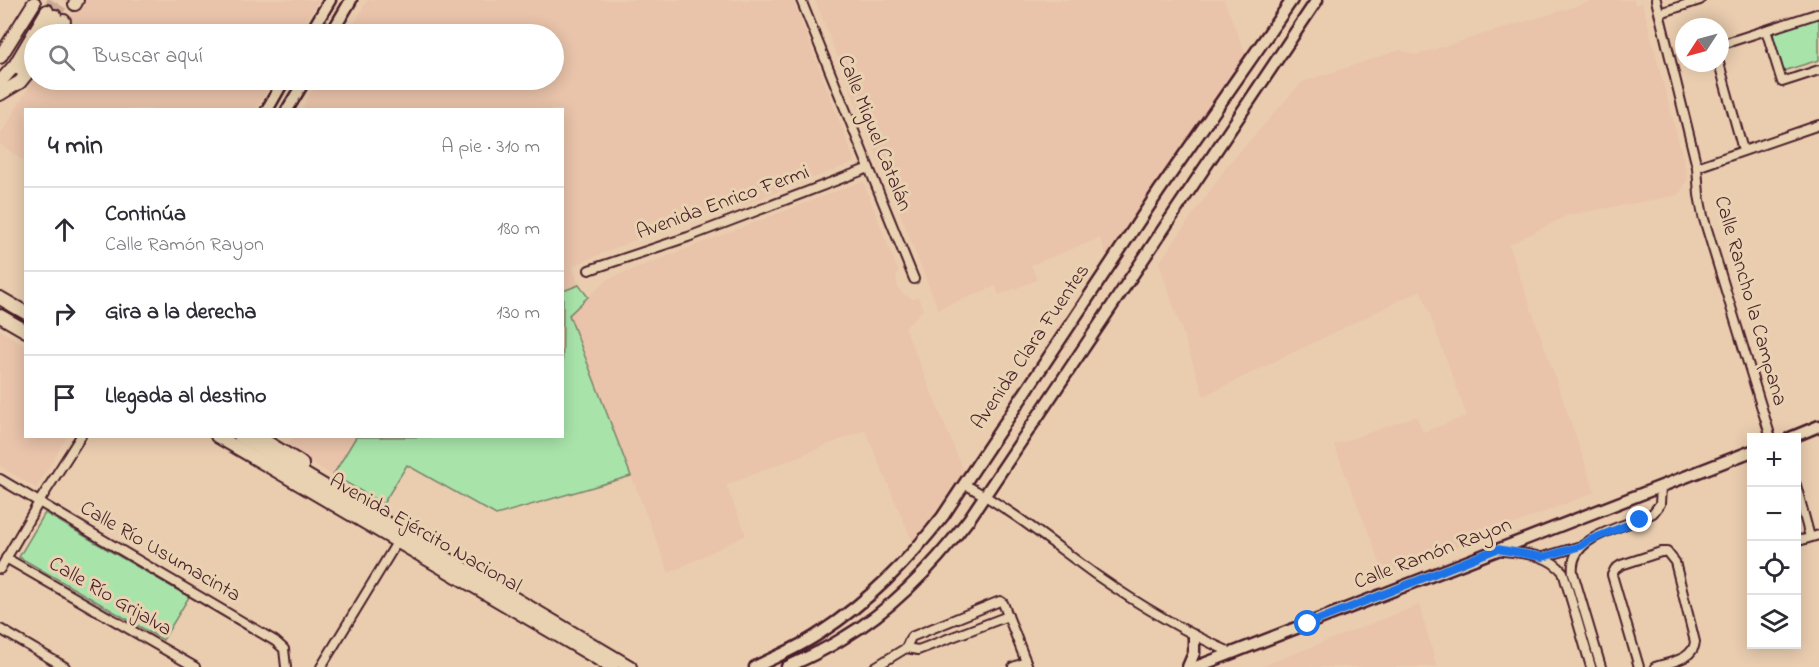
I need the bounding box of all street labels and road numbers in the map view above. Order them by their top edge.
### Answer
street label: Calle Miguel Catalán [827,50,919,217]
street label: Avenida Enrico Fermi [632,158,814,248]
street label: Calle Rancho la Campana [1706,193,1794,409]
street label: Avenida Clara Fuentes [964,258,1098,436]
street label: Avenida Ejército Nacional [323,467,527,601]
street label: Calle Río Usumacinta [74,494,246,610]
street label: Calle Ramón Rayon [1350,510,1517,600]
street label: Calle Río Grijalva [43,549,177,645]

